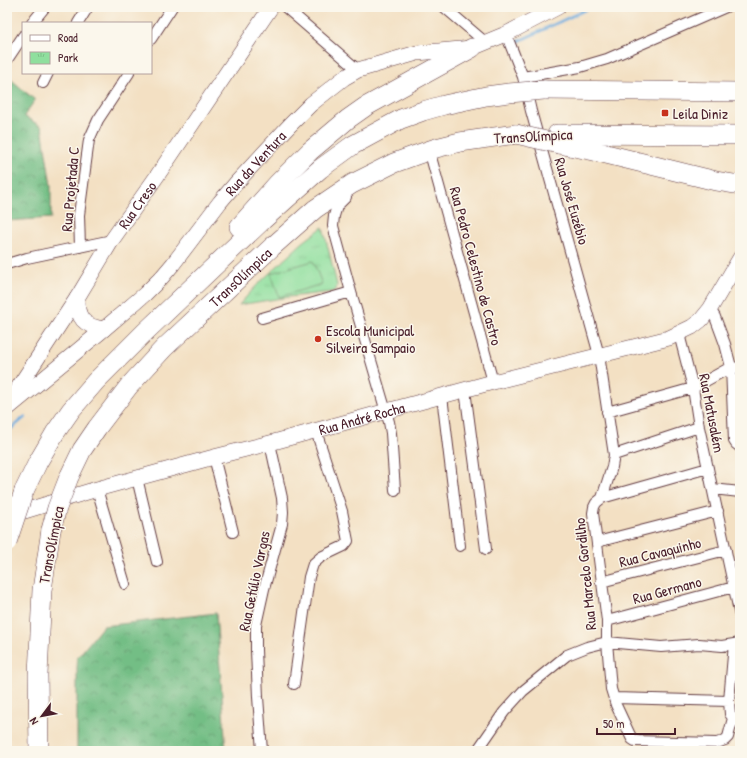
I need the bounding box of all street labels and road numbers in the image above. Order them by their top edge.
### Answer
street label: TransOlímpica [493,123,573,149]
street label: Rua da Ventura [220,126,290,200]
street label: Rua Projetada C [56,146,84,232]
street label: Rua José Euzébio [550,155,594,247]
street label: Rua Creso [113,177,161,233]
street label: Rua Pedro Celestino de Castro [445,184,507,348]
street label: TransOlímpica [204,242,276,312]
street label: Rua Matusalém [694,372,730,454]
street label: Rua André Rocha [316,396,407,440]
street label: TransOlímpica [33,504,69,586]
street label: Rua Marcelo Gordilho [569,517,601,631]
street label: Rua Getúlio Vargas [233,529,275,633]
street label: Rua Cavaquinho [617,532,703,572]
street label: Rua Germano [630,571,704,609]

